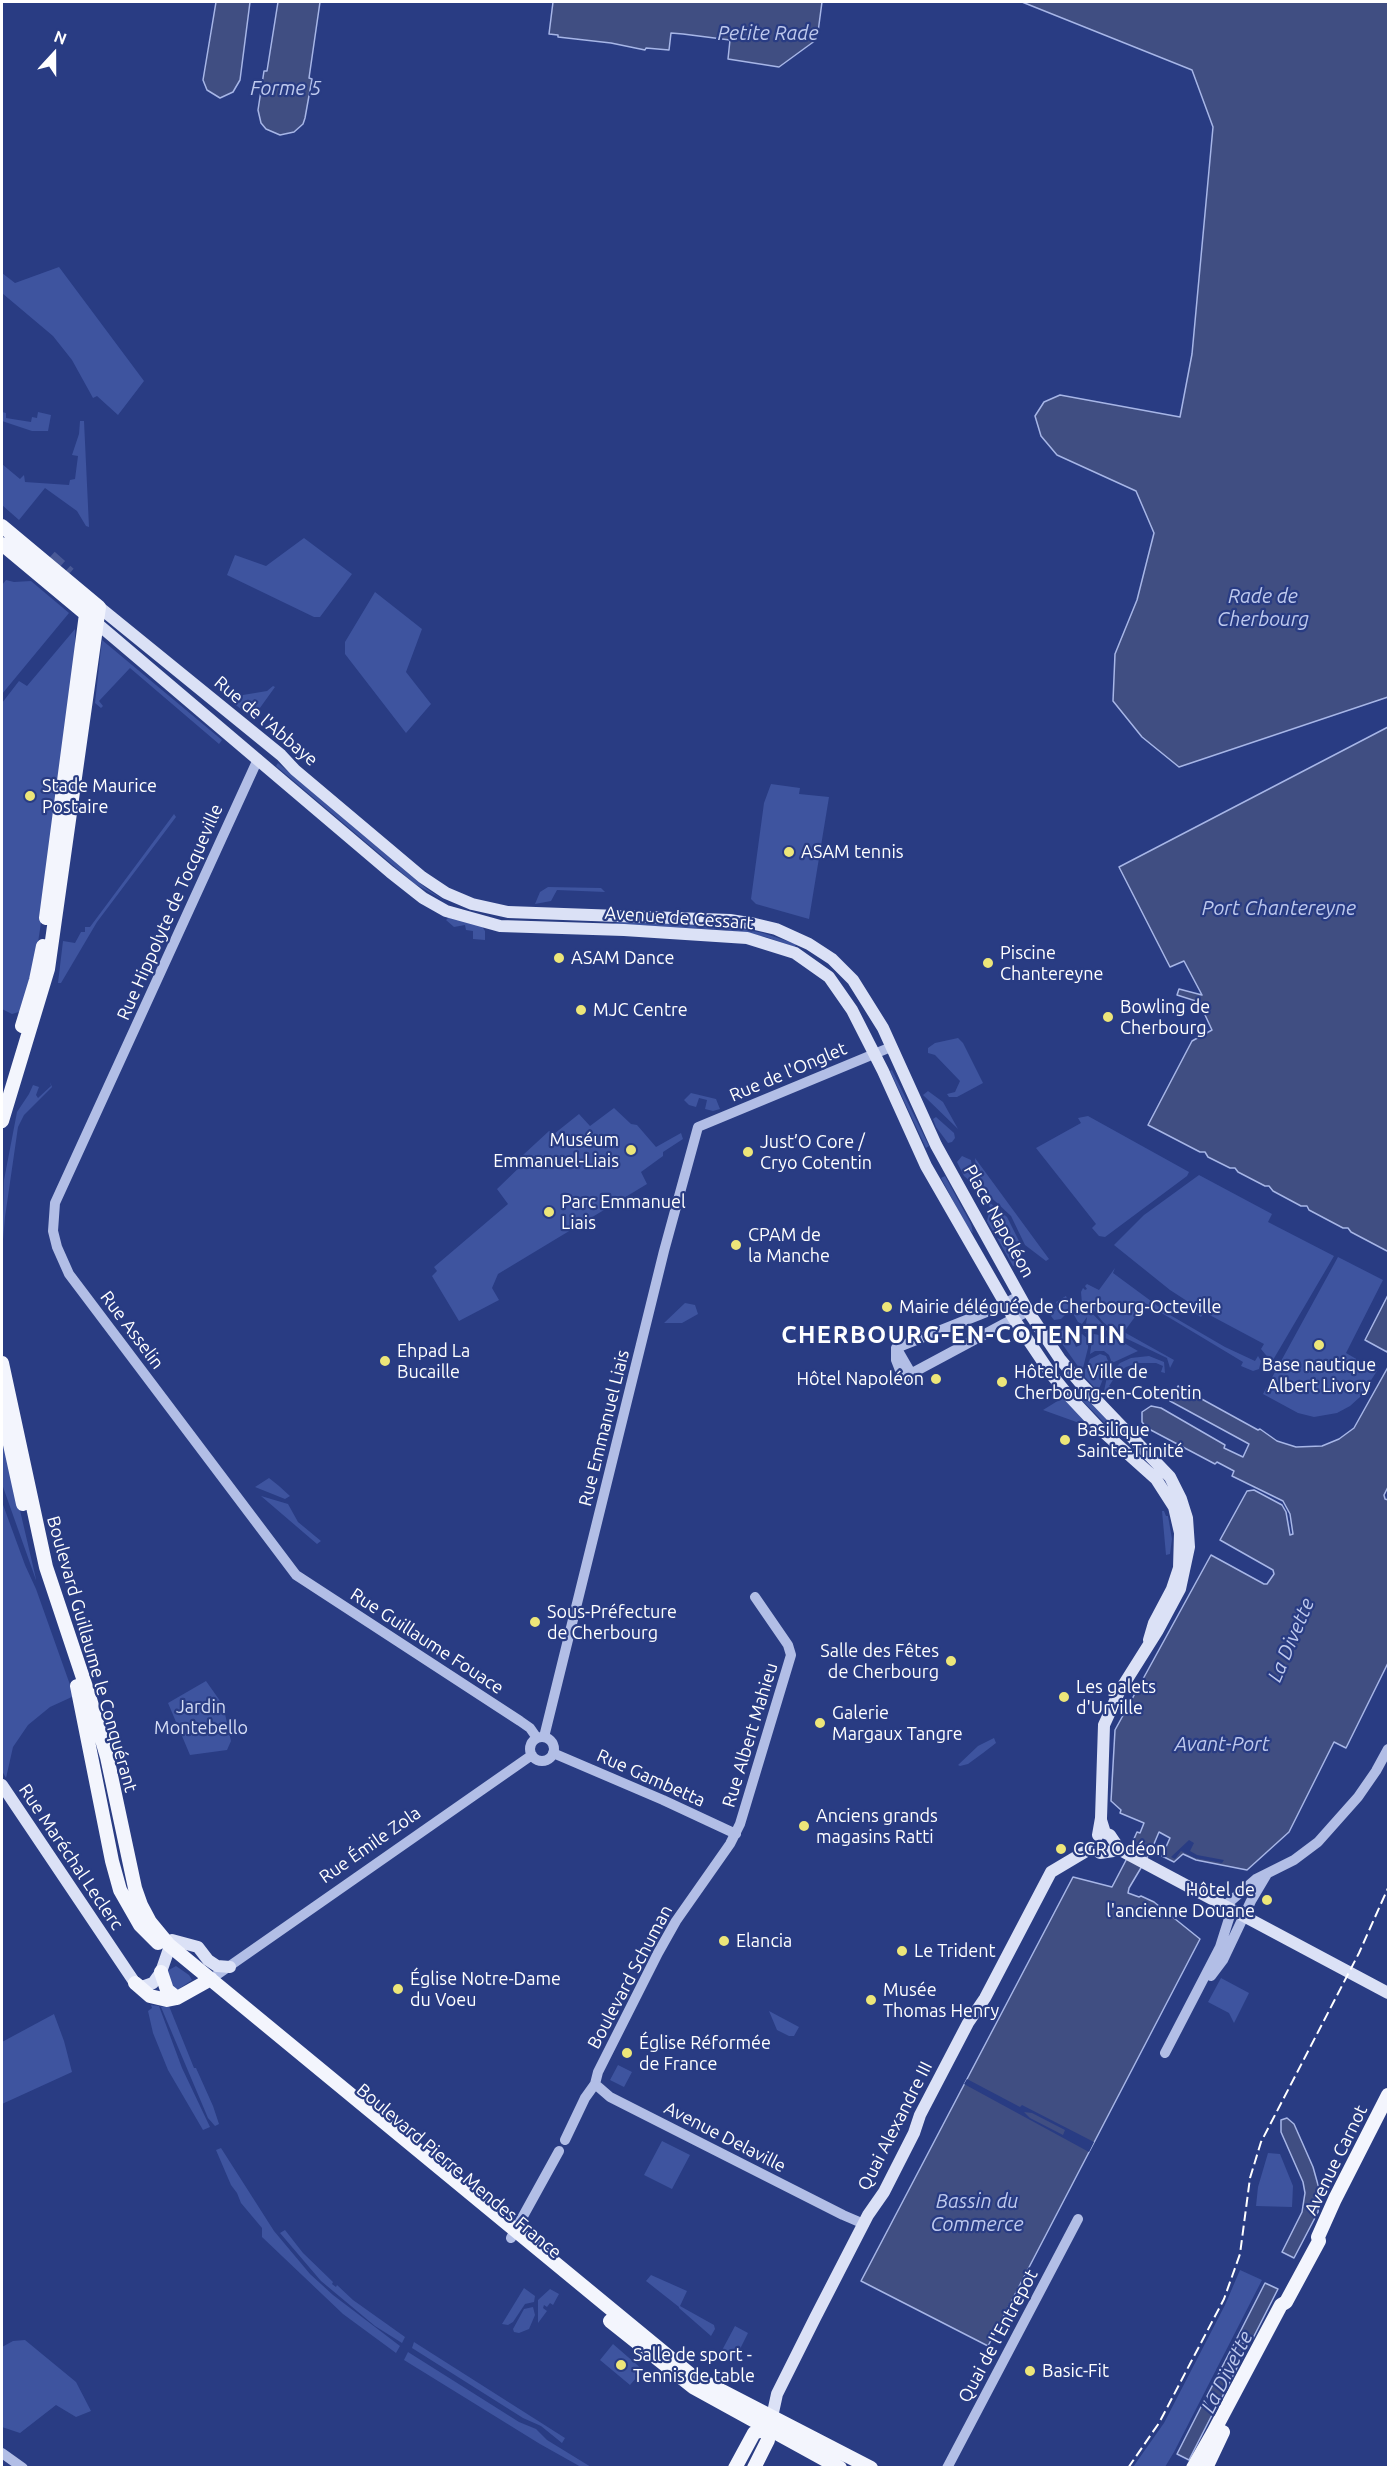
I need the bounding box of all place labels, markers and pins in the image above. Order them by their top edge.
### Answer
place label: Stade Maurice Postaire [42,775,157,818]
marker: Stade Maurice Postaire [23,789,37,803]
place label: ASAM tennis [801,841,904,863]
marker: ASAM tennis [782,845,796,859]
place label: Piscine Chantereyne [1000,942,1103,984]
place label: ASAM Dance [571,947,674,969]
marker: ASAM Dance [552,951,566,965]
marker: Piscine Chantereyne [981,956,995,970]
place label: Bowling de Cherbourg [1120,996,1210,1038]
place label: MJC Centre [593,999,688,1021]
marker: MJC Centre [574,1003,588,1017]
marker: Bowling de Cherbourg [1101,1010,1115,1024]
place label: Muséum Emmanuel-Liais [493,1129,619,1172]
place label: Just’O Core / Cryo Cotentin [760,1131,872,1174]
marker: Muséum Emmanuel-Liais [624,1143,638,1157]
marker: Just’O Core / Cryo Cotentin [741,1145,755,1159]
place label: Parc Emmanuel Liais [561,1191,686,1234]
marker: Parc Emmanuel Liais [542,1205,556,1219]
place label: CPAM de la Manche [748,1224,830,1266]
marker: CPAM de la Manche [729,1238,743,1252]
place label: Mairie déléguée de Cherbourg-Octeville [899,1296,1221,1318]
marker: Mairie déléguée de Cherbourg-Octeville [880,1300,894,1314]
marker: Base nautique Albert Livory [1312,1338,1326,1352]
place label: Ehpad La Bucaille [397,1340,470,1382]
marker: Ehpad La Bucaille [378,1354,392,1368]
place label: Base nautique Albert Livory [1262,1354,1376,1396]
place label: Hôtel de Ville de Cherbourg-en-Cotentin [1014,1361,1202,1404]
place label: Hôtel Napoléon [796,1368,924,1390]
marker: Hôtel Napoléon [929,1372,943,1386]
marker: Hôtel de Ville de Cherbourg-en-Cotentin [995,1375,1009,1389]
place label: Basilique Sainte-Trinité [1077,1419,1184,1462]
marker: Basilique Sainte-Trinité [1058,1433,1072,1447]
place label: Sous-Préfecture de Cherbourg [547,1601,677,1644]
marker: Sous-Préfecture de Cherbourg [528,1615,542,1629]
place label: Salle des Fêtes de Cherbourg [820,1640,939,1682]
marker: Salle des Fêtes de Cherbourg [944,1654,958,1668]
place label: Les galets d'Urville [1076,1676,1156,1718]
marker: Les galets d'Urville [1057,1690,1071,1704]
place label: Galerie Margaux Tangre [832,1702,963,1744]
marker: Galerie Margaux Tangre [813,1716,827,1730]
place label: Anciens grands magasins Ratti [816,1805,938,1848]
marker: Anciens grands magasins Ratti [797,1819,811,1833]
place label: CGR Odéon [1073,1838,1166,1860]
marker: CGR Odéon [1054,1842,1068,1856]
place label: Hôtel de l'ancienne Douane [1106,1879,1255,1922]
marker: Hôtel de l'ancienne Douane [1260,1893,1274,1907]
place label: Elancia [736,1930,792,1952]
marker: Elancia [717,1934,731,1948]
place label: Le Trident [914,1940,996,1962]
marker: Le Trident [895,1944,909,1958]
place label: Église Notre-Dame du Voeu [410,1968,561,2010]
place label: Musée Thomas Henry [883,1979,999,2022]
marker: Église Notre-Dame du Voeu [391,1982,405,1996]
marker: Musée Thomas Henry [864,1993,878,2007]
place label: Église Réformée de France [639,2032,771,2074]
marker: Église Réformée de France [620,2046,634,2060]
place label: Salle de sport - Tennis de table [633,2344,755,2386]
marker: Salle de sport - Tennis de table [614,2358,628,2372]
place label: Basic-Fit [1042,2360,1109,2382]
marker: Basic-Fit [1023,2364,1037,2378]

